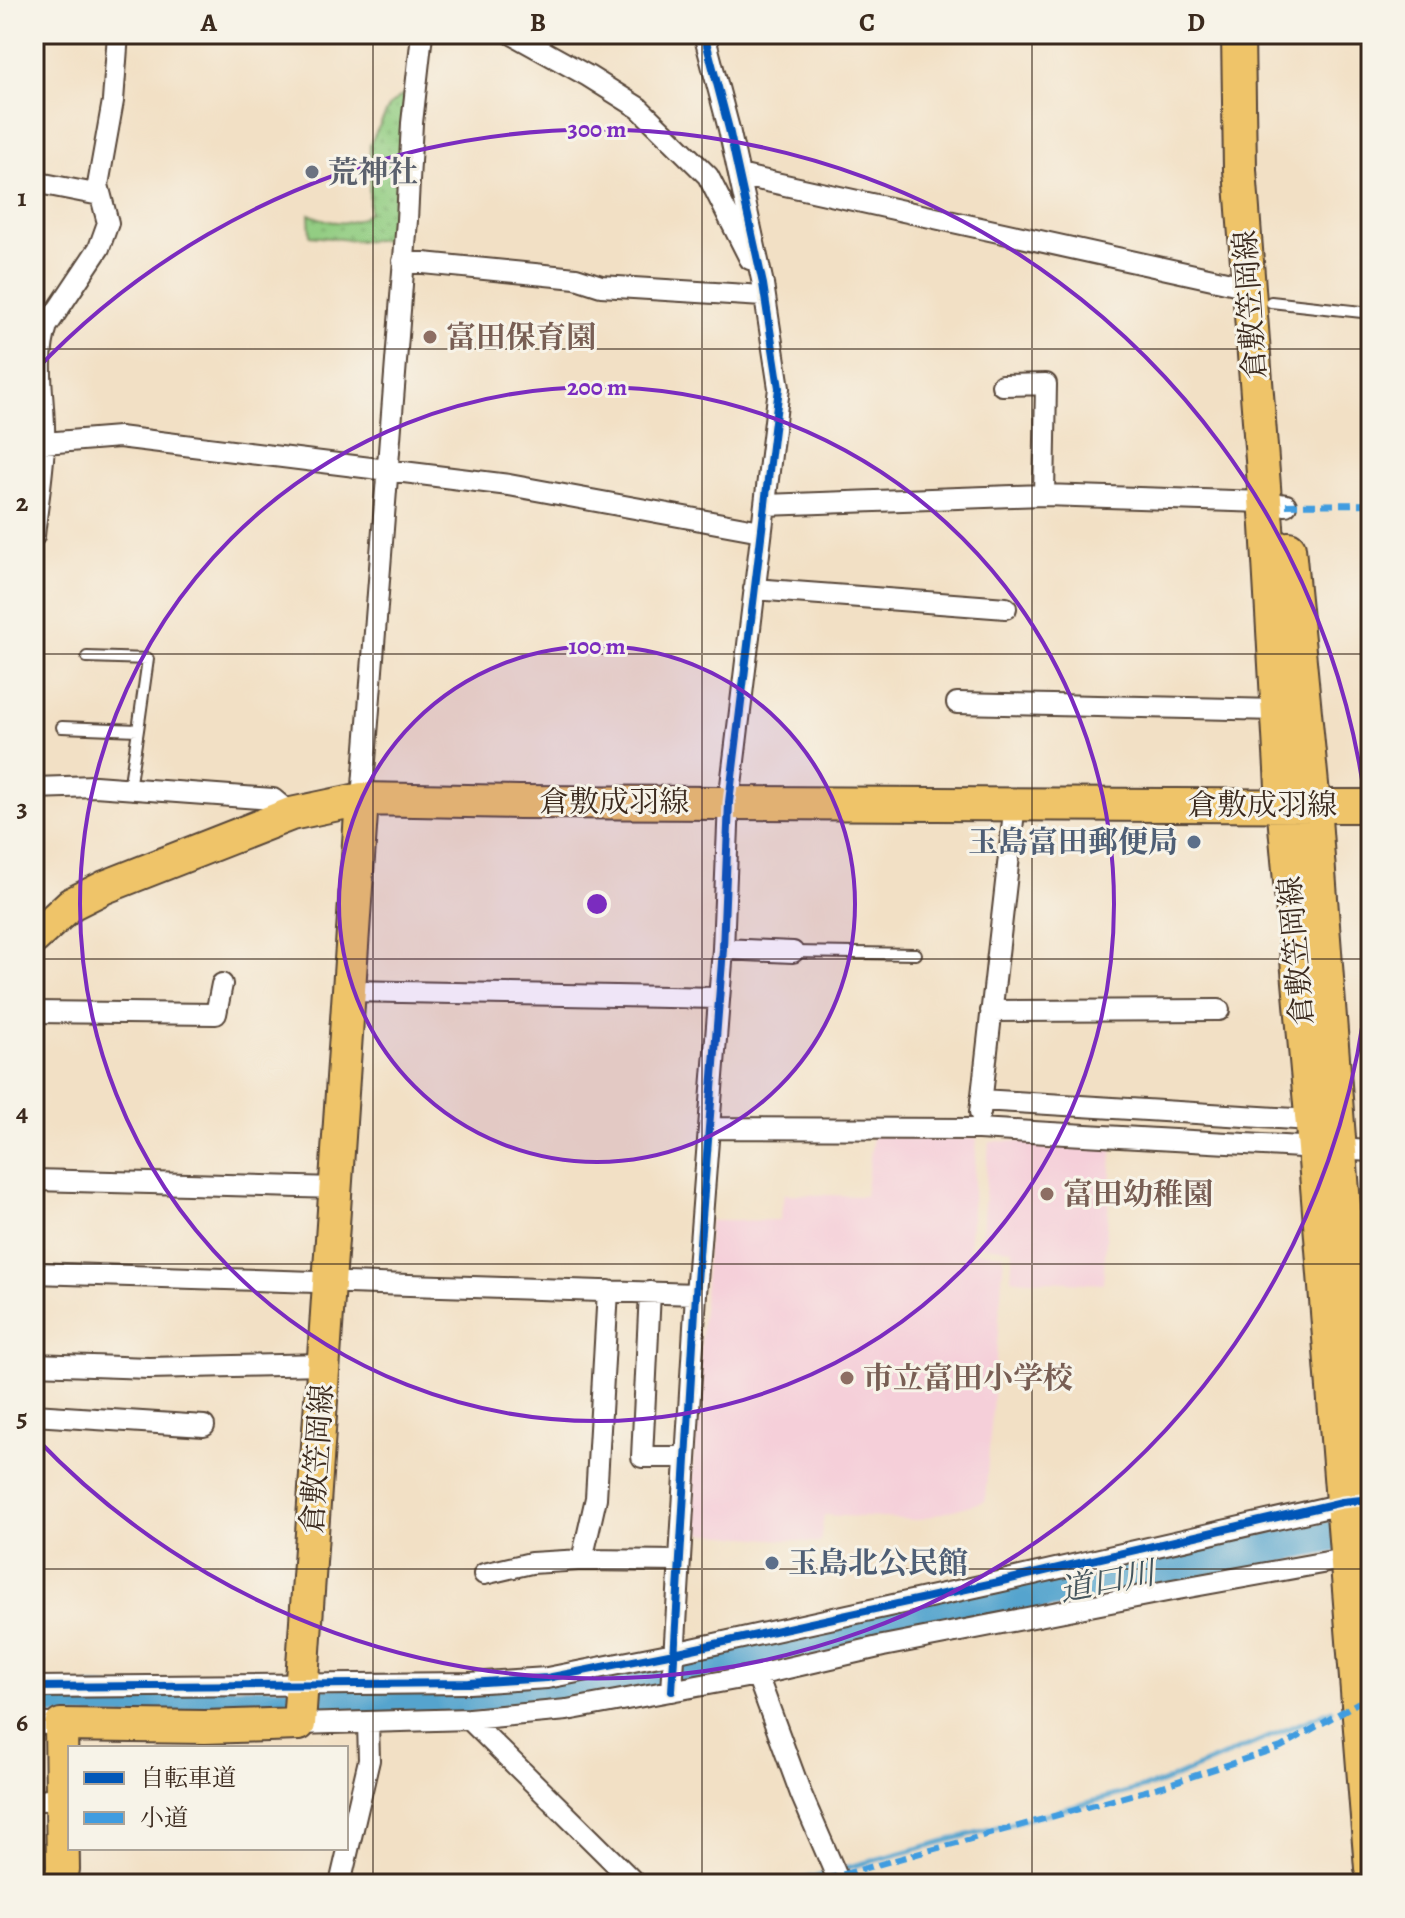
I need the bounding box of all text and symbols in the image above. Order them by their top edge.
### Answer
text: A [200,5,218,40]
text: B [530,5,546,40]
text: C [859,5,875,40]
text: D [1187,5,1205,40]
text: 300 m [568,113,626,145]
place label: 荒神社 [328,152,418,192]
marker: 荒神社 [303,163,321,181]
text: 1 [17,180,27,215]
street label: 倉敷笠岡線 [1225,229,1275,381]
place label: 富田保育園 [446,317,596,357]
marker: 富田保育園 [421,328,439,346]
text: 200 m [567,371,627,403]
text: 2 [16,485,29,520]
text: 100 m [568,630,626,662]
street label: 倉敷成羽線 [539,782,689,822]
street label: 倉敷成羽線 [1187,785,1337,825]
text: 3 [16,790,28,825]
place label: 玉島富田郵便局 [968,822,1178,862]
marker: 玉島富田郵便局 [1185,833,1203,851]
street label: 倉敷笠岡線 [1270,875,1322,1027]
centre of rings [583,890,611,918]
text: 4 [16,1095,28,1130]
place label: 富田幼稚園 [1063,1174,1213,1214]
marker: 富田幼稚園 [1038,1185,1056,1203]
place label: 市立富田小学校 [863,1358,1073,1398]
marker: 市立富田小学校 [838,1369,856,1387]
street label: 倉敷笠岡線 [292,1383,342,1535]
text: 5 [16,1400,28,1435]
place label: 玉島北公民館 [788,1543,968,1583]
water label: 道口川 [1056,1550,1161,1612]
marker: 玉島北公民館 [763,1554,781,1572]
text: 6 [16,1705,28,1740]
legend [68,1746,348,1850]
text: 自転車道 [140,1762,236,1794]
text: 小道 [140,1802,188,1834]

